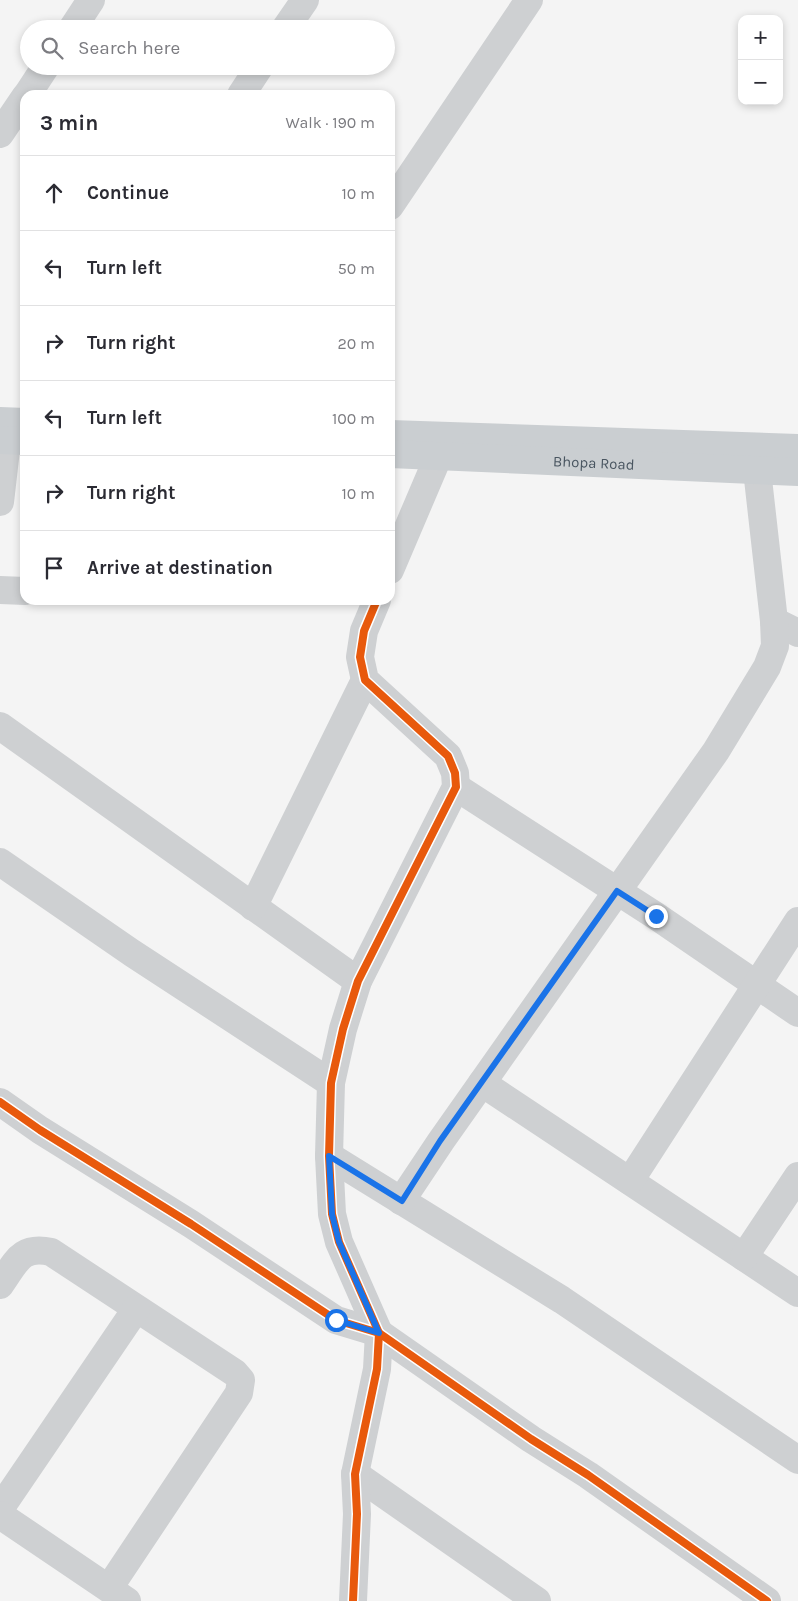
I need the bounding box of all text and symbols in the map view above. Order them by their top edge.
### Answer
map controls [738,15,783,105]
button: + [738,15,783,60]
search box [20,20,395,75]
icon: search [38,34,66,62]
text: Search here [78,37,180,59]
button: − [738,60,783,105]
text: 3 min [40,111,98,135]
text: Walk · 190 m [286,113,375,132]
icon: ahead [40,179,68,207]
text: Continue [87,182,169,204]
text: 10 m [341,184,375,203]
icon: left [40,254,68,282]
text: Turn left [87,257,162,279]
text: 50 m [338,259,375,278]
icon: right [40,329,68,357]
text: Turn right [87,332,176,354]
text: 20 m [337,334,375,353]
icon: left [40,404,68,432]
text: Turn left [87,407,162,429]
text: 100 m [332,409,375,428]
street label: Bhopa Road [553,452,635,474]
icon: right [40,479,68,507]
text: Turn right [87,482,176,504]
text: 10 m [341,484,375,503]
icon: arrive [40,554,68,582]
text: Arrive at destination [87,557,273,579]
route end [645,905,668,928]
route start [325,1309,348,1332]

